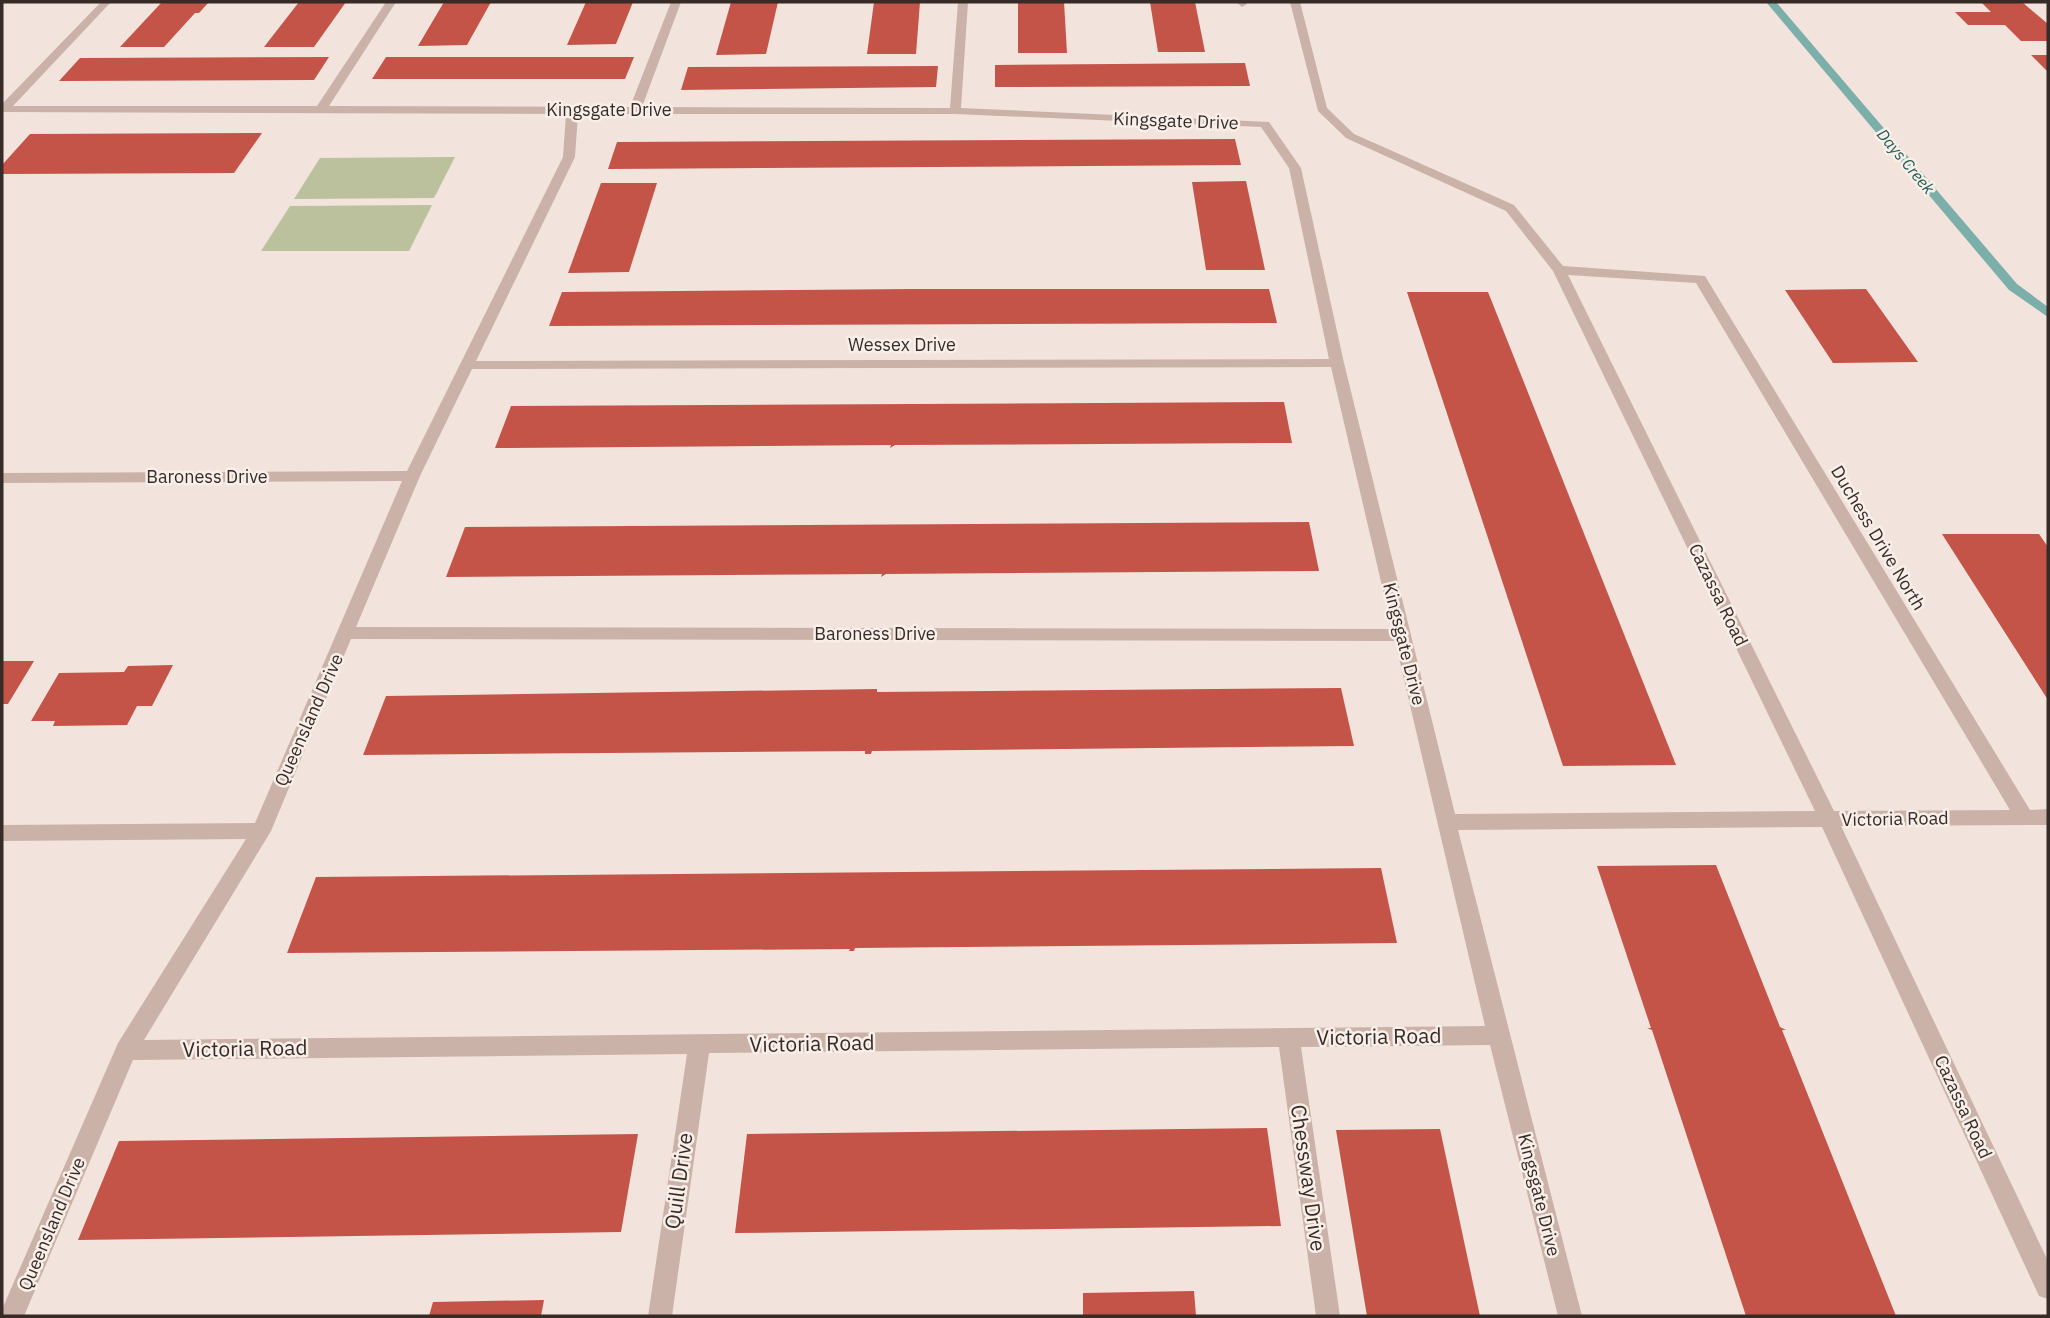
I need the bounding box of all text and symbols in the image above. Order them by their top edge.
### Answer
street label: Kingsgate Drive [546,98,672,121]
street label: Kingsgate Drive [1113,107,1239,134]
water label: Days Creek [1873,124,1939,198]
street label: Wessex Drive [848,333,956,356]
street label: Duchess Drive North [1826,461,1931,614]
street label: Baroness Drive [146,465,268,488]
street label: Cazassa Road [1684,540,1753,650]
street label: Kingsgate Drive [1378,580,1431,708]
street label: Baroness Drive [814,622,936,645]
street label: Queensland Drive [269,650,348,790]
street label: Victoria Road [1841,806,1949,831]
street label: Victoria Road [1316,1021,1442,1051]
street label: Victoria Road [749,1028,875,1058]
street label: Victoria Road [182,1033,308,1063]
street label: Cazassa Road [1929,1051,1997,1162]
street label: Chessway Drive [1285,1103,1333,1253]
street label: Quill Drive [657,1131,699,1231]
street label: Kingsgate Drive [1513,1131,1566,1259]
street label: Queensland Drive [13,1153,90,1294]

